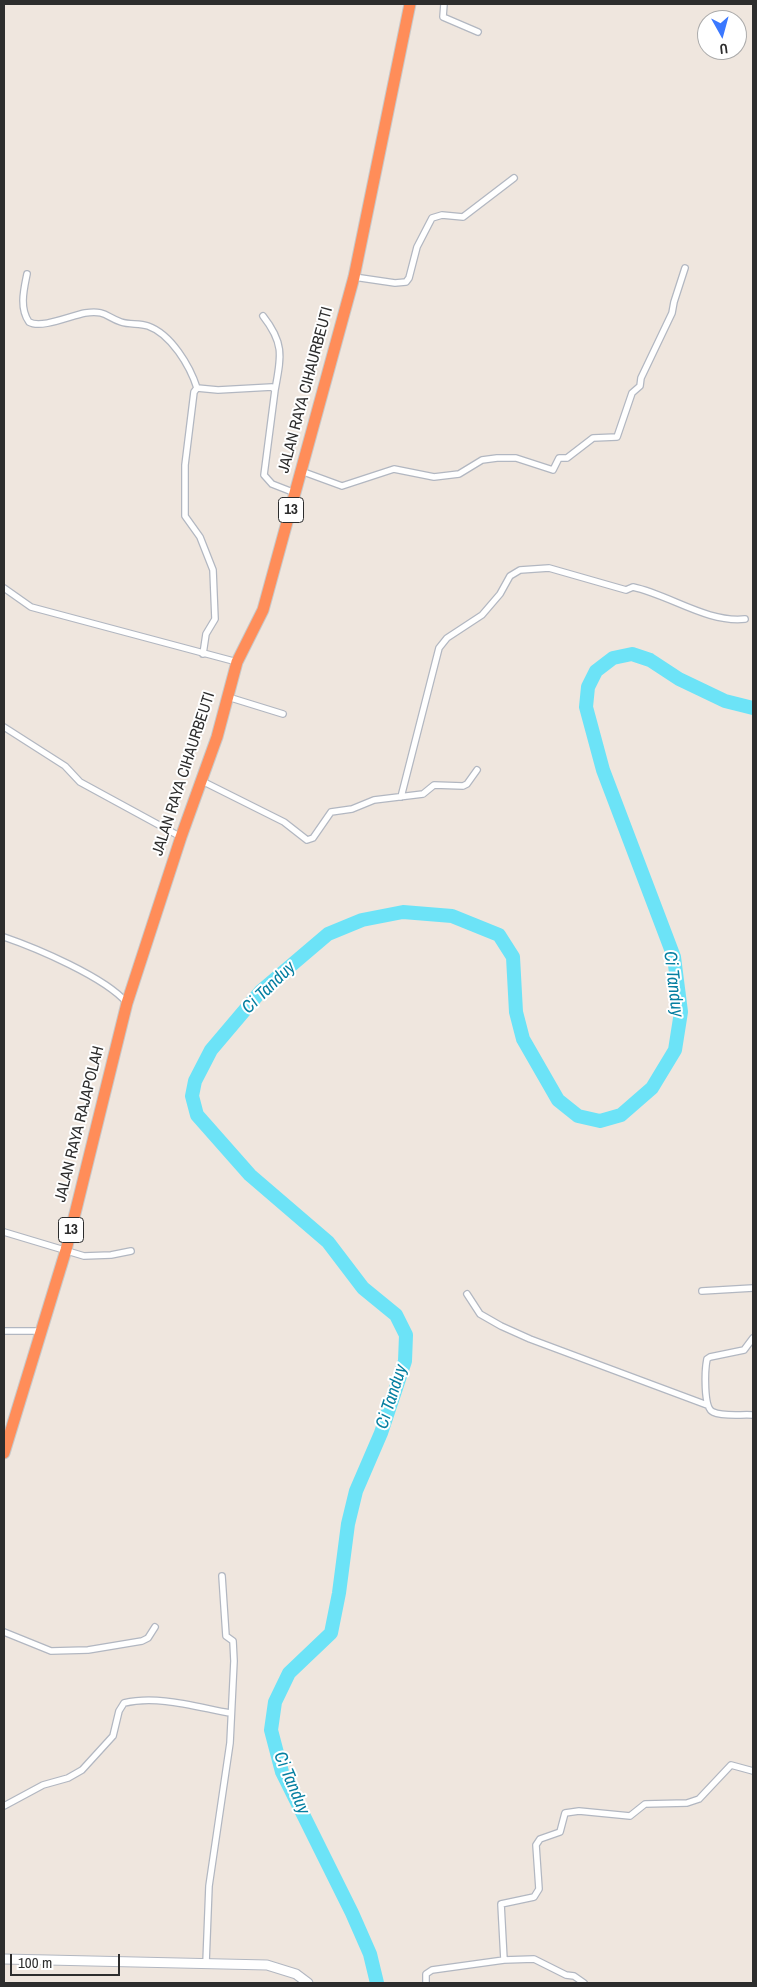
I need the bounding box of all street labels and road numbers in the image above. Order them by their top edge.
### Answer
street label: JALAN RAYA CIHAURBEUTI [275,305,337,475]
road number: 13 [278,498,304,522]
street label: JALAN RAYA CIHAURBEUTI [148,690,220,858]
street label: JALAN RAYA RAJAPOLAH [51,1044,109,1204]
road number: 13 [58,1218,84,1242]

